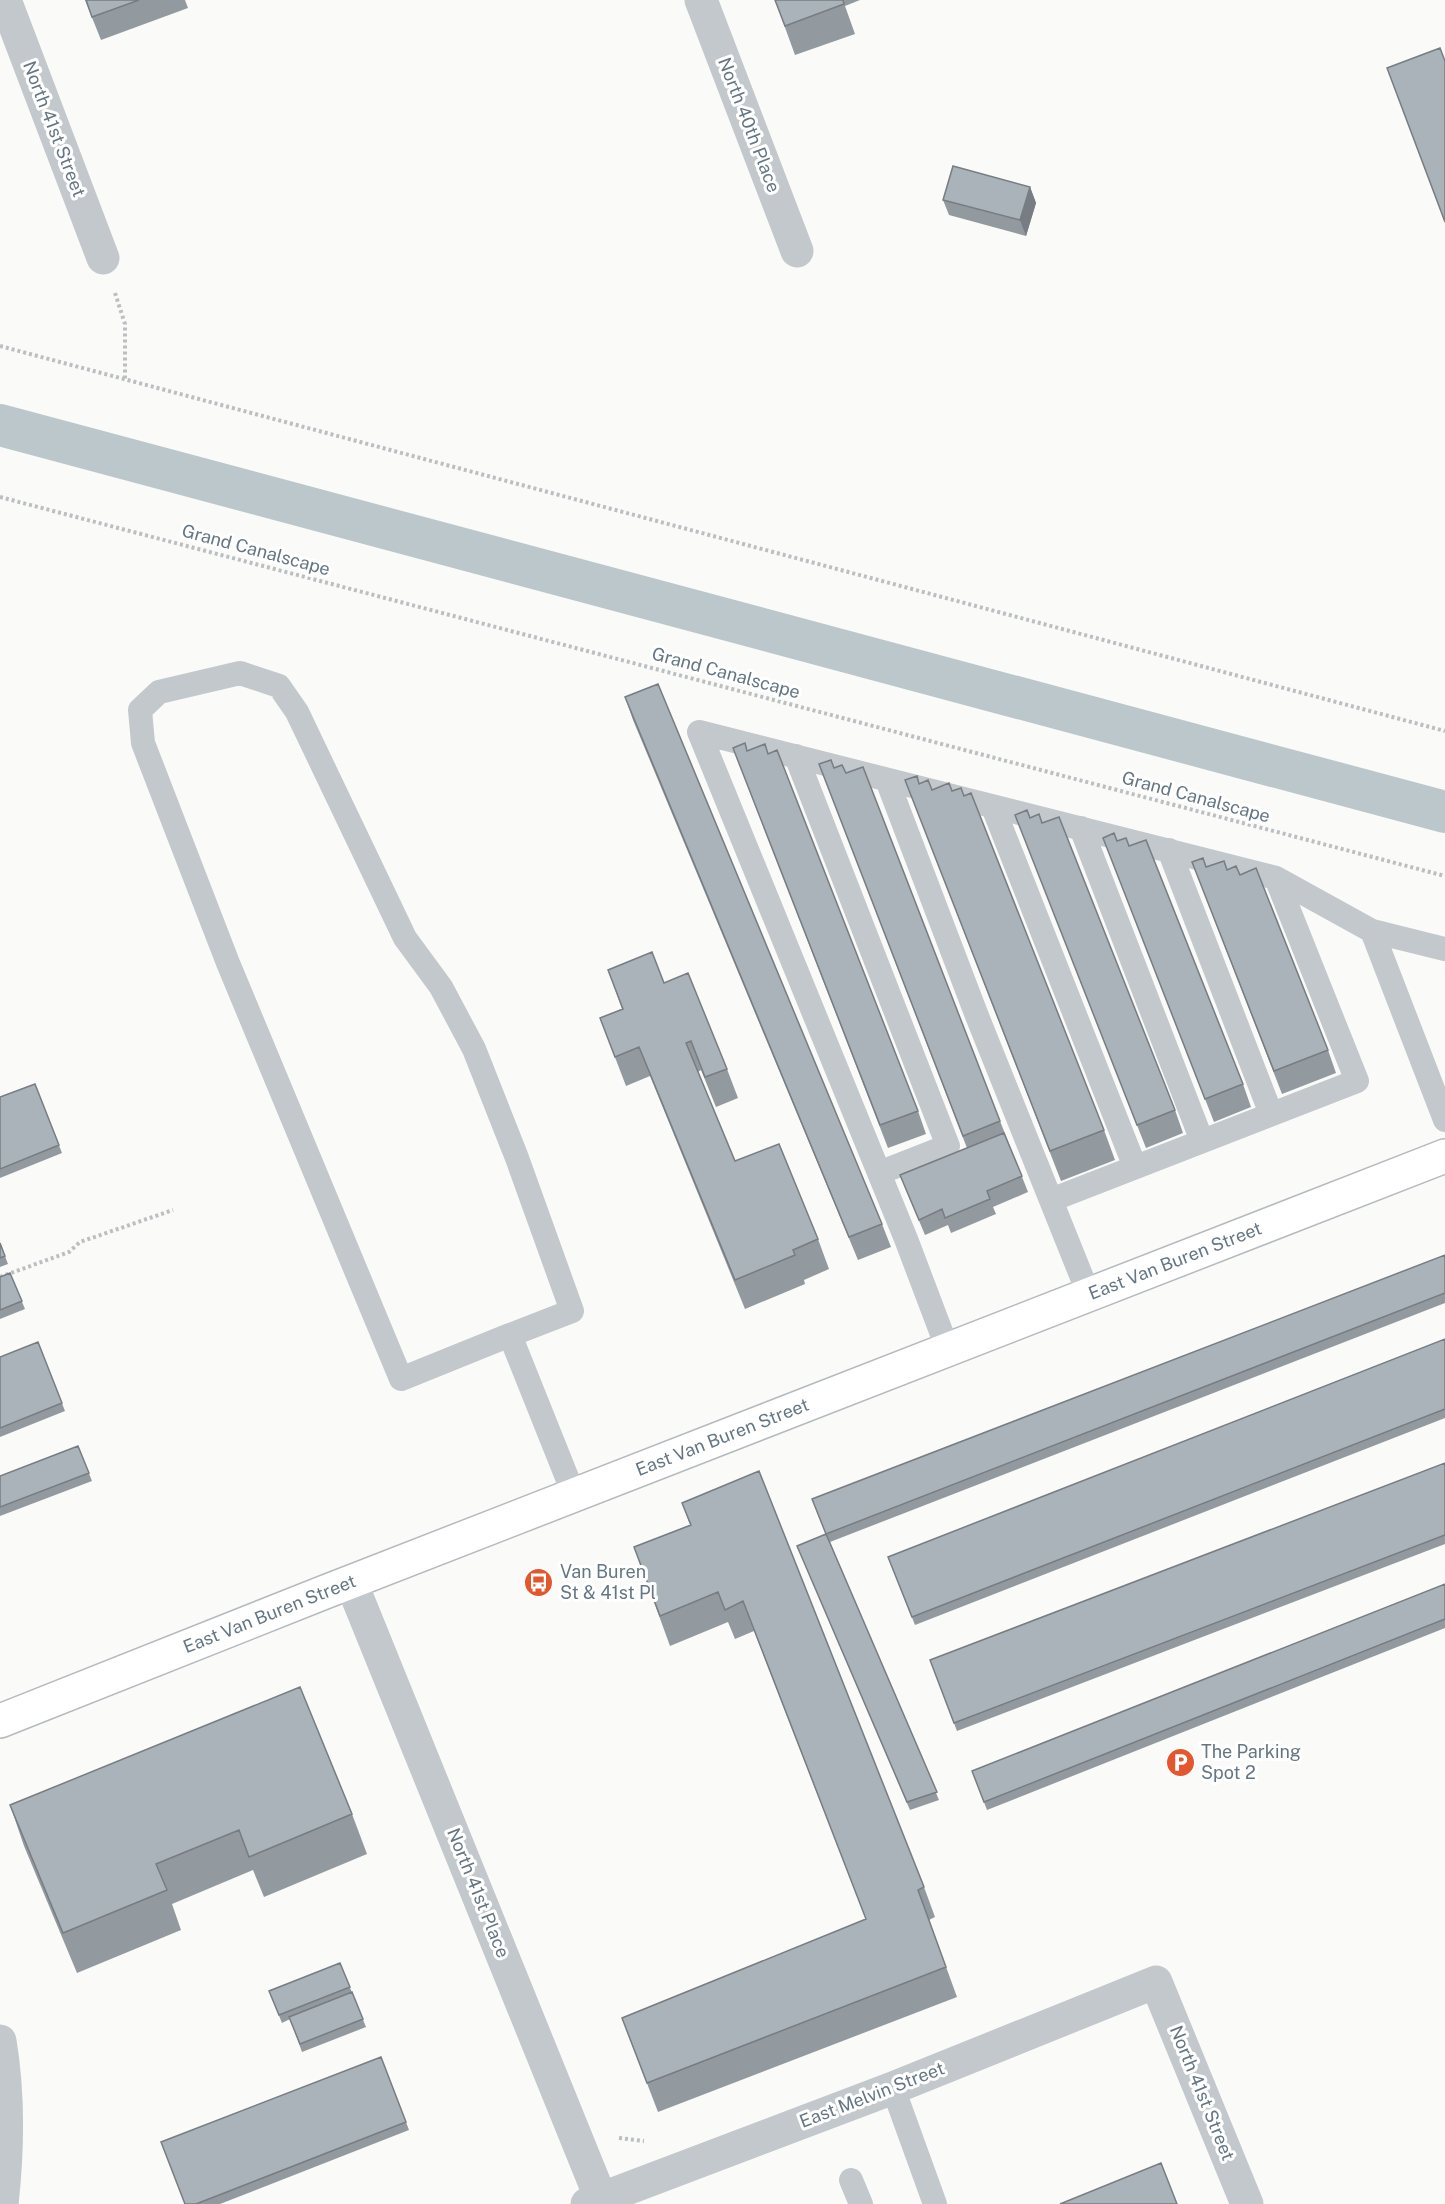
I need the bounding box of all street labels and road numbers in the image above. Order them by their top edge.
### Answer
street label: North 40th Place [714,54,785,195]
street label: North 41st Street [19,58,90,200]
street label: Grand Canalscape [180,520,333,579]
street label: Grand Canalscape [650,643,803,702]
street label: Grand Canalscape [1120,767,1273,826]
street label: East Van Buren Street [1085,1217,1265,1304]
street label: East Van Buren Street [633,1394,812,1480]
street label: East Van Buren Street [180,1570,359,1657]
street label: North 41st Place [443,1825,514,1961]
street label: North 41st Street [1166,2022,1239,2163]
street label: East Melvin Street [797,2057,947,2132]

